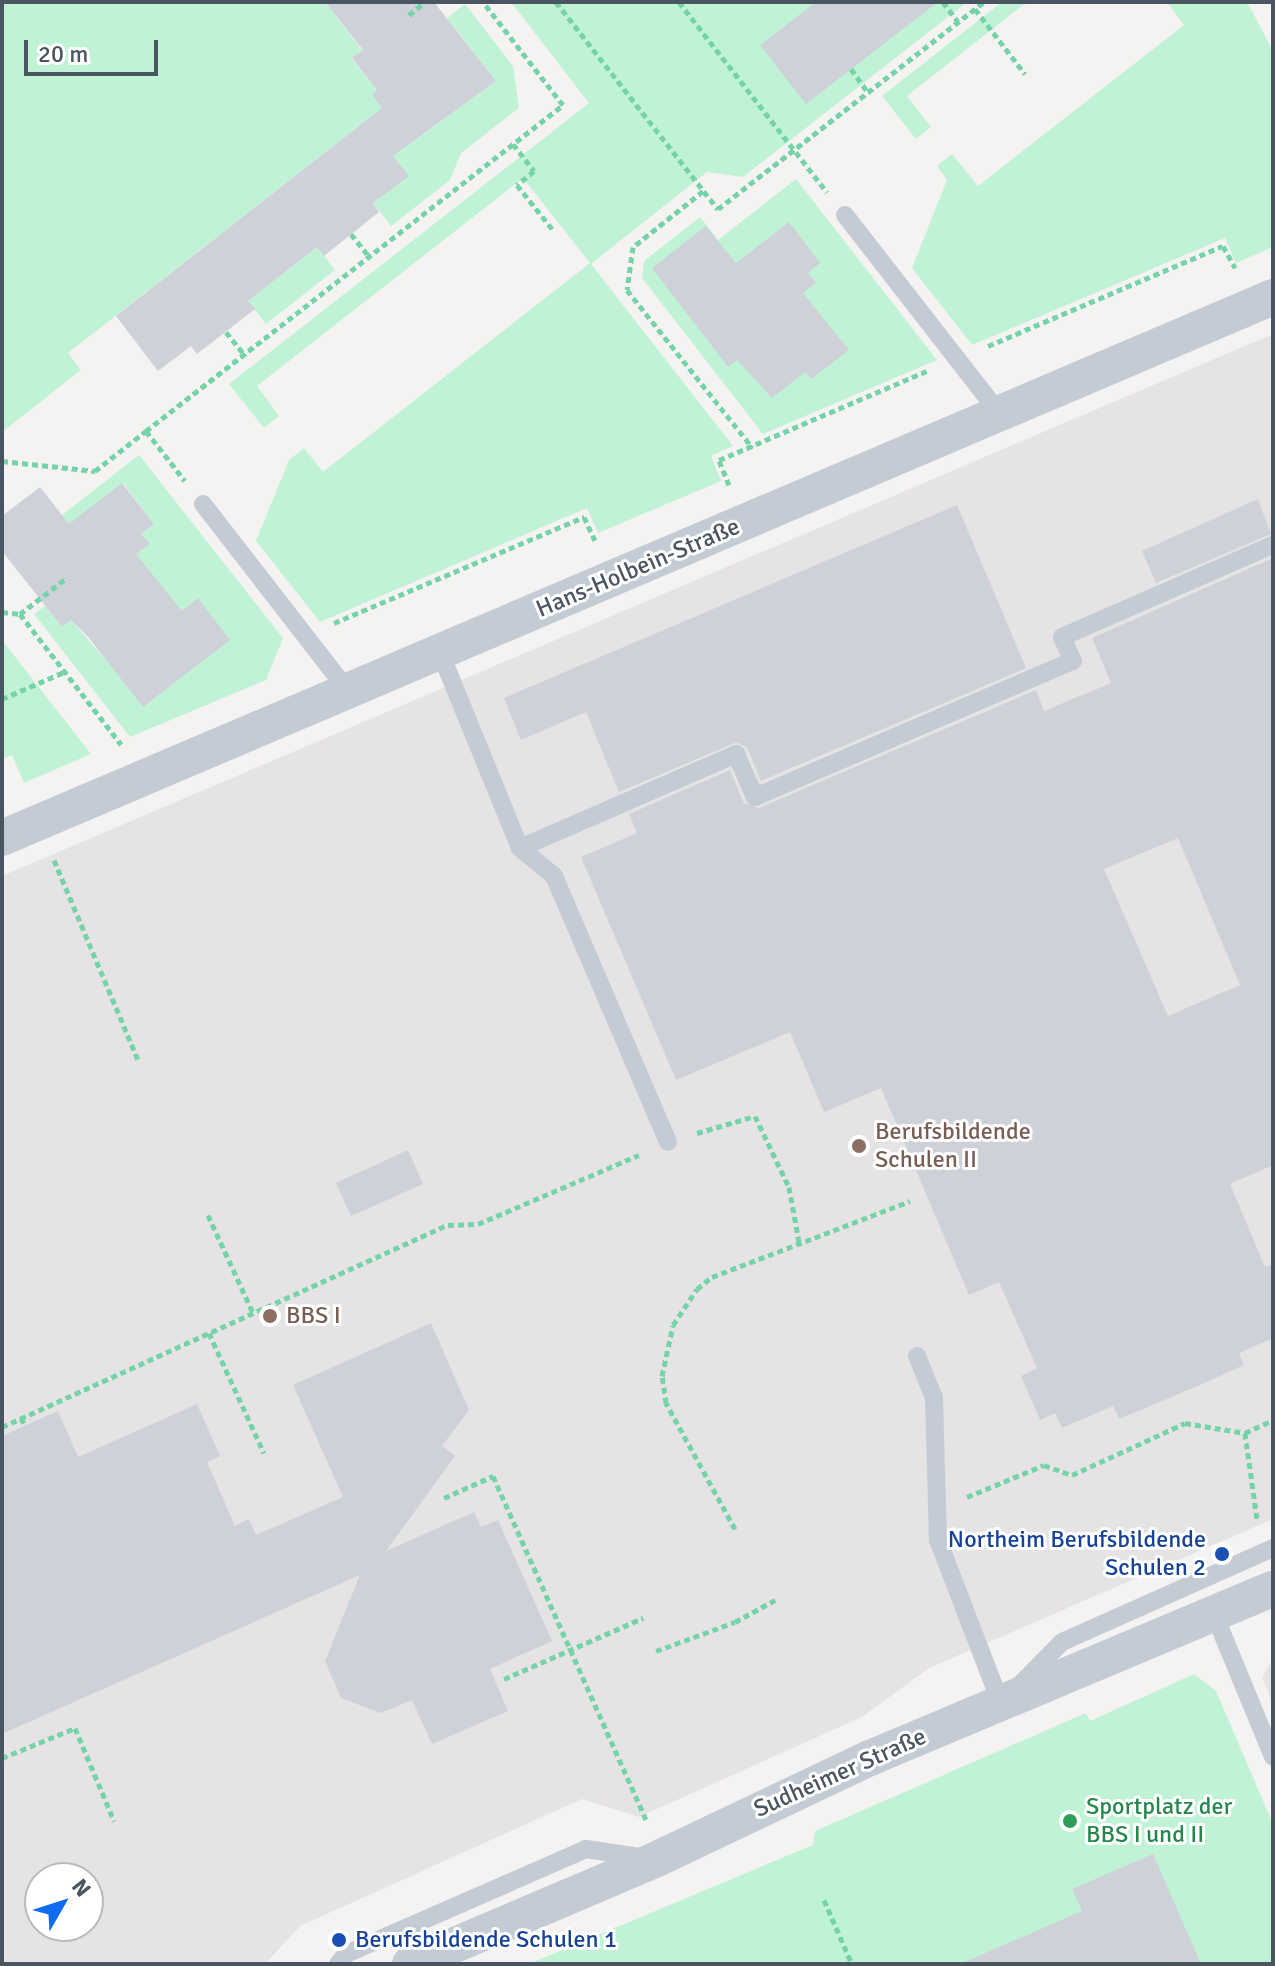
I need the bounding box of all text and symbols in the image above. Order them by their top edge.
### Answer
scale bar [28,24,162,74]
text: 20 m [38,39,88,69]
street label: Hans-Holbein-Straße [532,512,744,624]
place label: Berufsbildende Schulen II [875,1118,1031,1174]
marker: Berufsbildende Schulen II [850,1137,868,1155]
place label: BBS I [286,1302,341,1330]
marker: BBS I [261,1307,279,1325]
place label: Northeim Berufsbildende Schulen 2 [948,1526,1206,1582]
marker: Northeim Berufsbildende Schulen 2 [1213,1545,1231,1563]
street label: Sudheimer Straße [749,1722,931,1824]
place label: Sportplatz der BBS I und II [1086,1793,1232,1849]
marker: Sportplatz der BBS I und II [1061,1812,1079,1830]
north arrow [24,1862,104,1942]
text: N [66,1873,97,1902]
place label: Berufsbildende Schulen 1 [355,1926,617,1954]
marker: Berufsbildende Schulen 1 [330,1931,348,1949]

